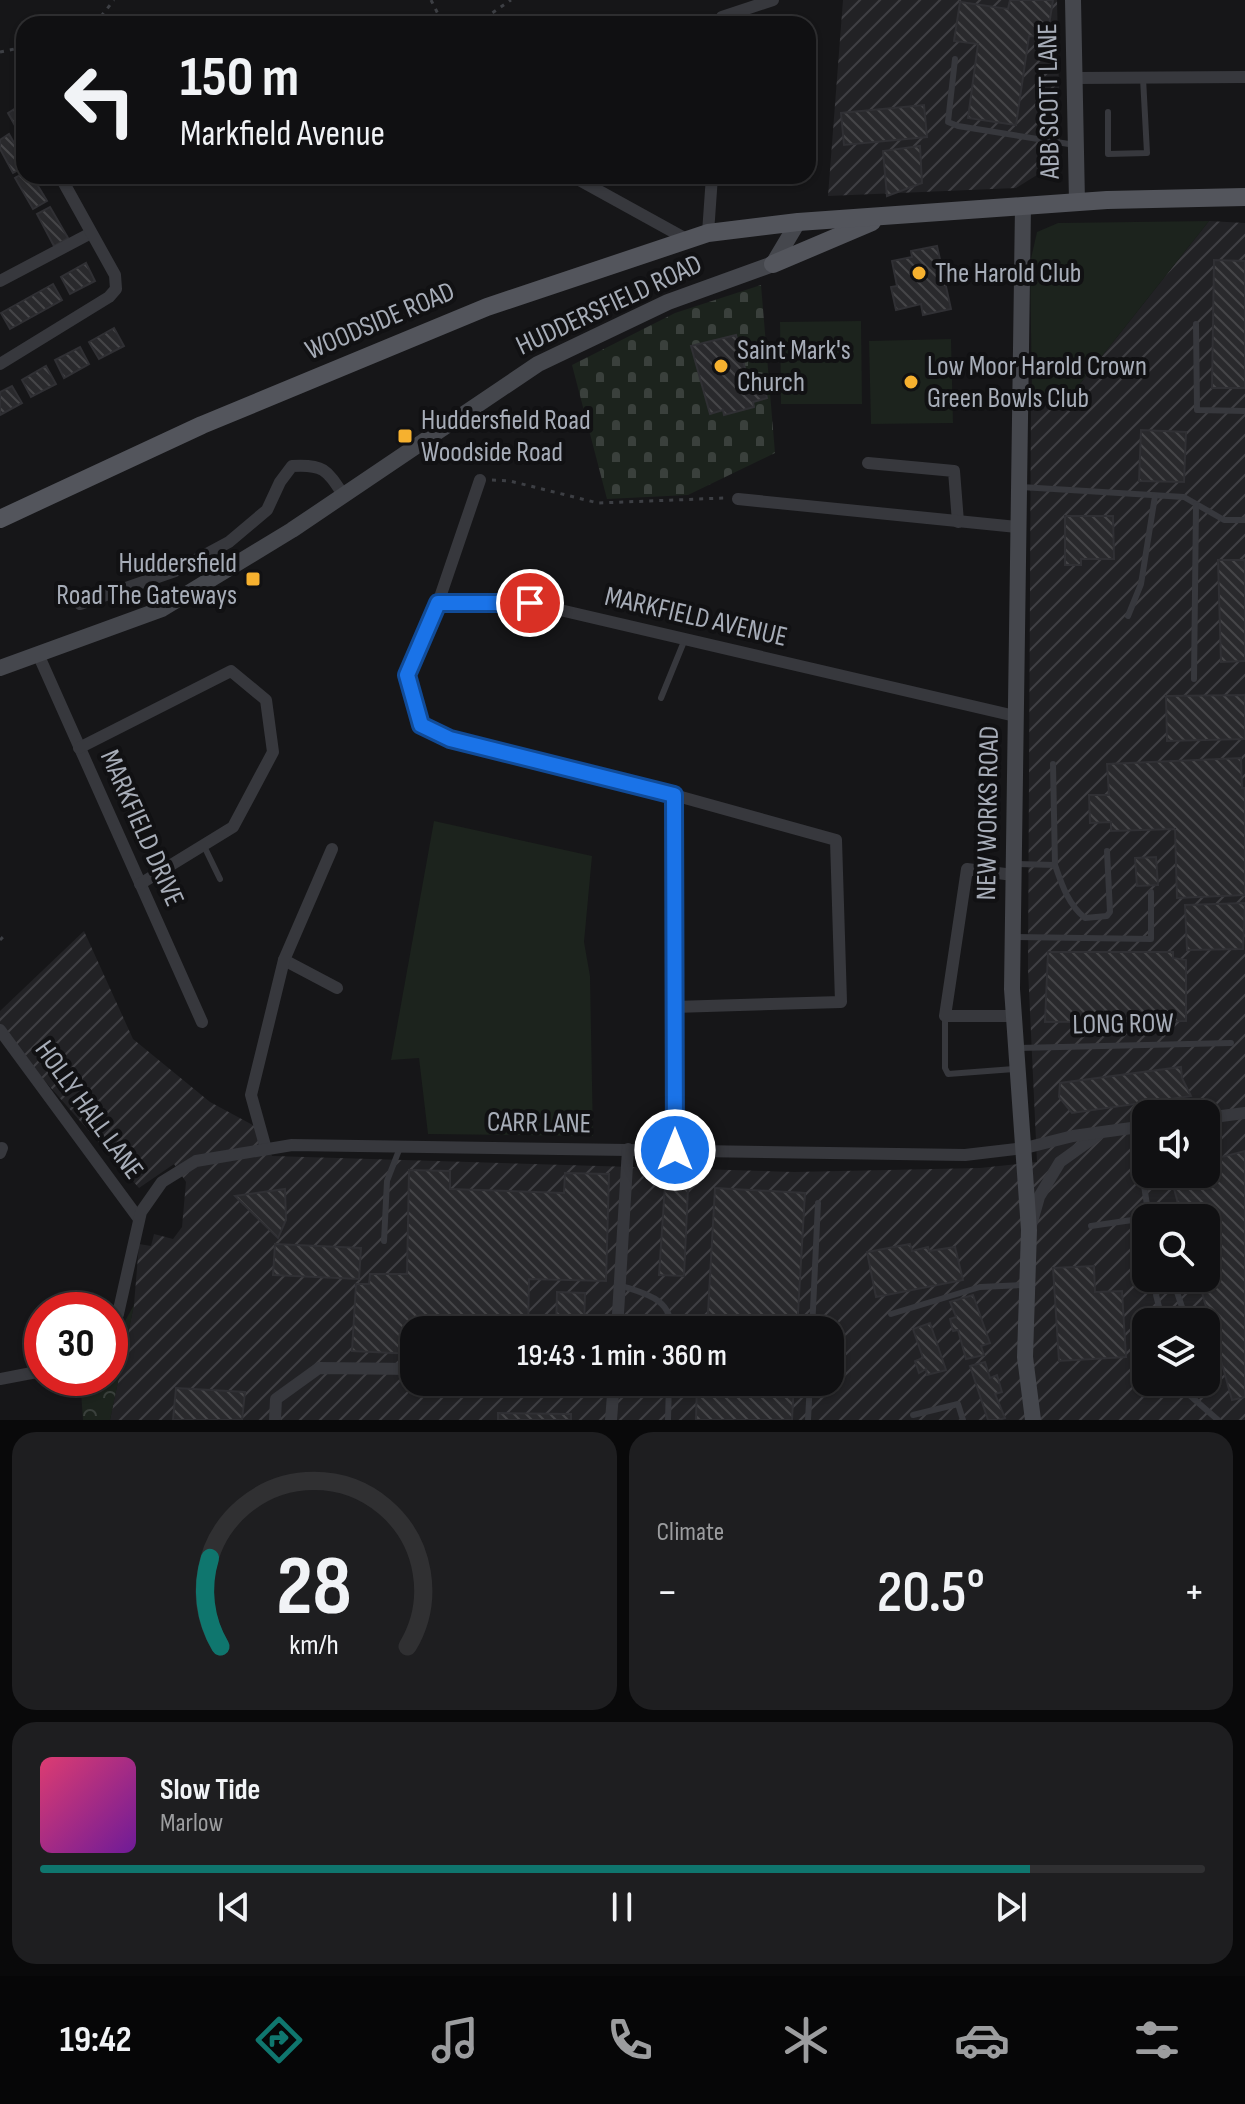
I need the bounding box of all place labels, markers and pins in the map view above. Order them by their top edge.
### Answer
place label: The Harold Club [935,257,1081,290]
marker: The Harold Club [910,264,928,282]
place label: Saint Mark's Church [737,334,851,399]
place label: Low Moor Harold Crown Green Bowls Club [927,350,1147,415]
marker: Saint Mark's Church [712,357,730,375]
marker: Low Moor Harold Crown Green Bowls Club [902,373,920,391]
place label: Huddersfield Road Woodside Road [421,404,591,469]
marker: Huddersfield Road Woodside Road [396,427,414,445]
place label: Huddersfield Road The Gateways [56,547,237,612]
pin [496,569,564,637]
marker: Huddersfield Road The Gateways [244,570,262,588]

